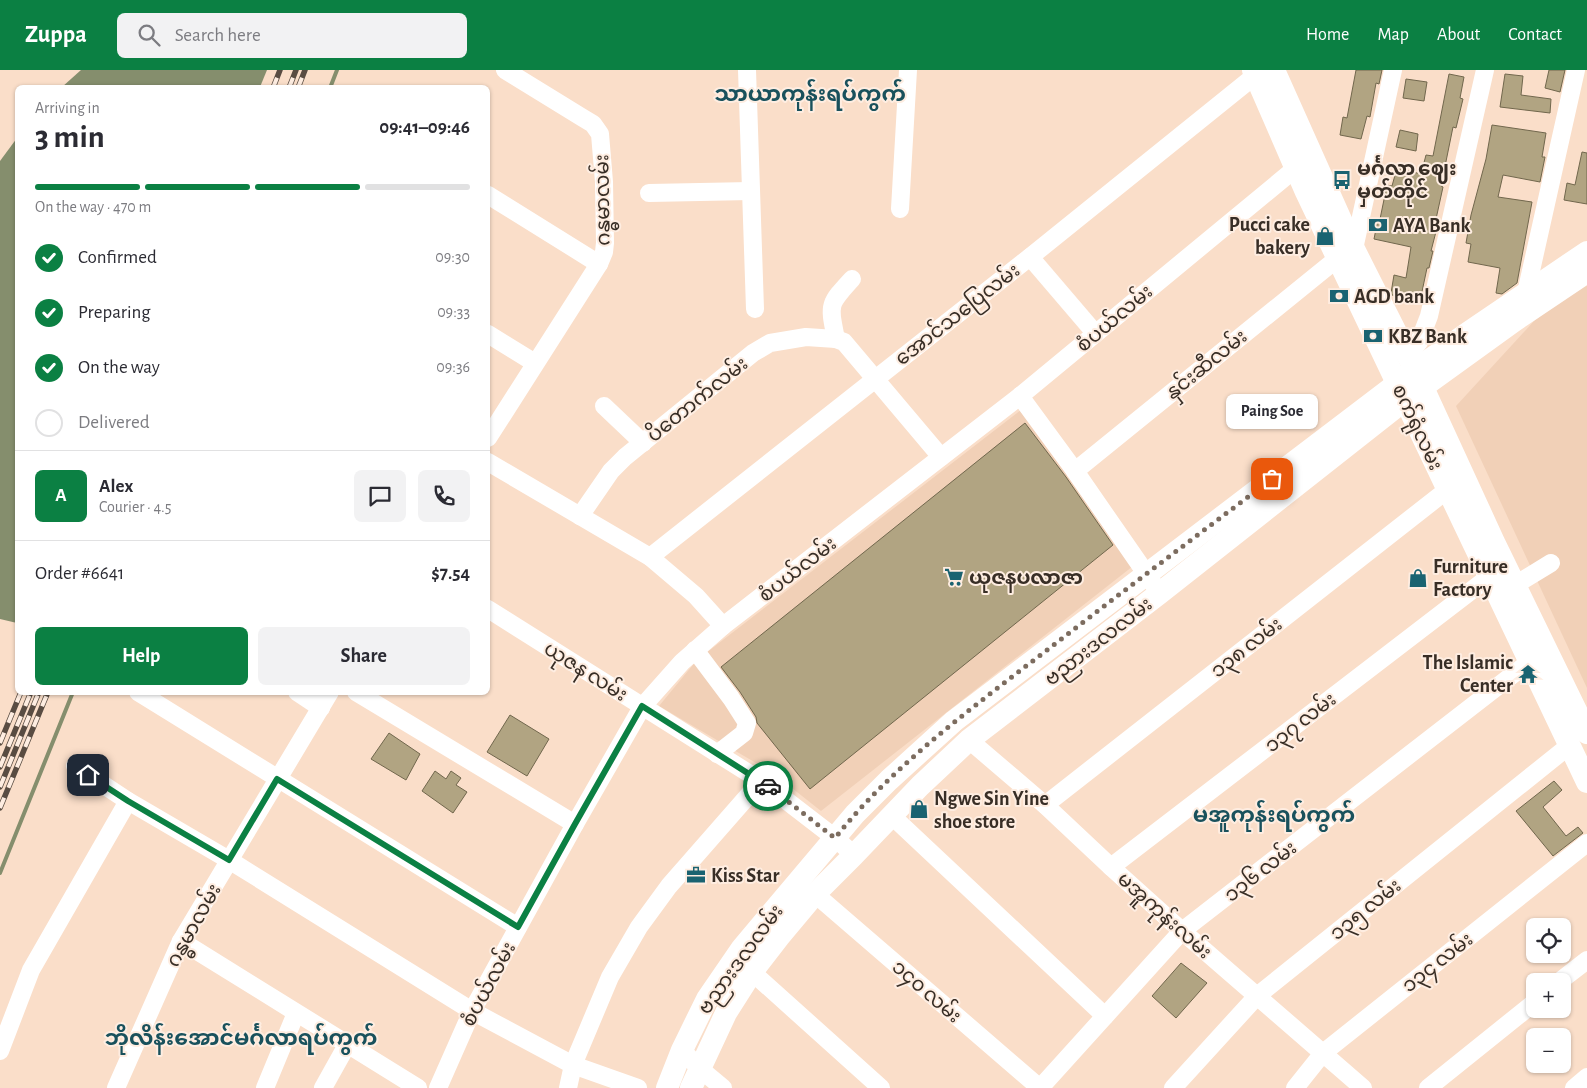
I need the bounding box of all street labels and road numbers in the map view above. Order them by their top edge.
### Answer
street label: ဂန္ဓမာလမ်း [587,154,619,246]
street label: အောင်သပြေလမ်း [889,256,1027,373]
street label: စံပယ်လမ်း [1070,278,1156,356]
street label: နှင်းဆီလမ်း [1159,322,1255,408]
street label: ပိတောက်လမ်း [640,349,752,446]
street label: စက်ရုံလမ်း [1383,379,1450,476]
street label: စံပယ်လမ်း [752,529,840,606]
street label: ဗညားဒလလမ်း [1038,590,1159,694]
street label: ၁၃၈ လမ်း [1204,610,1289,686]
street label: ယုဇန လမ်း [537,634,633,710]
street label: ၁၃၇ လမ်း [1258,685,1343,760]
street label: ၁၃၆ လမ်း [1218,834,1304,910]
street label: မအူကုန်းလမ်း [1110,865,1218,967]
street label: ၁၃၅ လမ်း [1323,872,1408,948]
street label: ဂန္ဓမာလမ်း [159,878,230,973]
street label: ဗညားဒလလမ်း [690,898,791,1021]
street label: ၁၃၄ လမ်း [1395,925,1480,1000]
street label: စံပယ်လမ်း [454,937,519,1030]
street label: ၁၄၀ လမ်း [885,953,968,1031]

